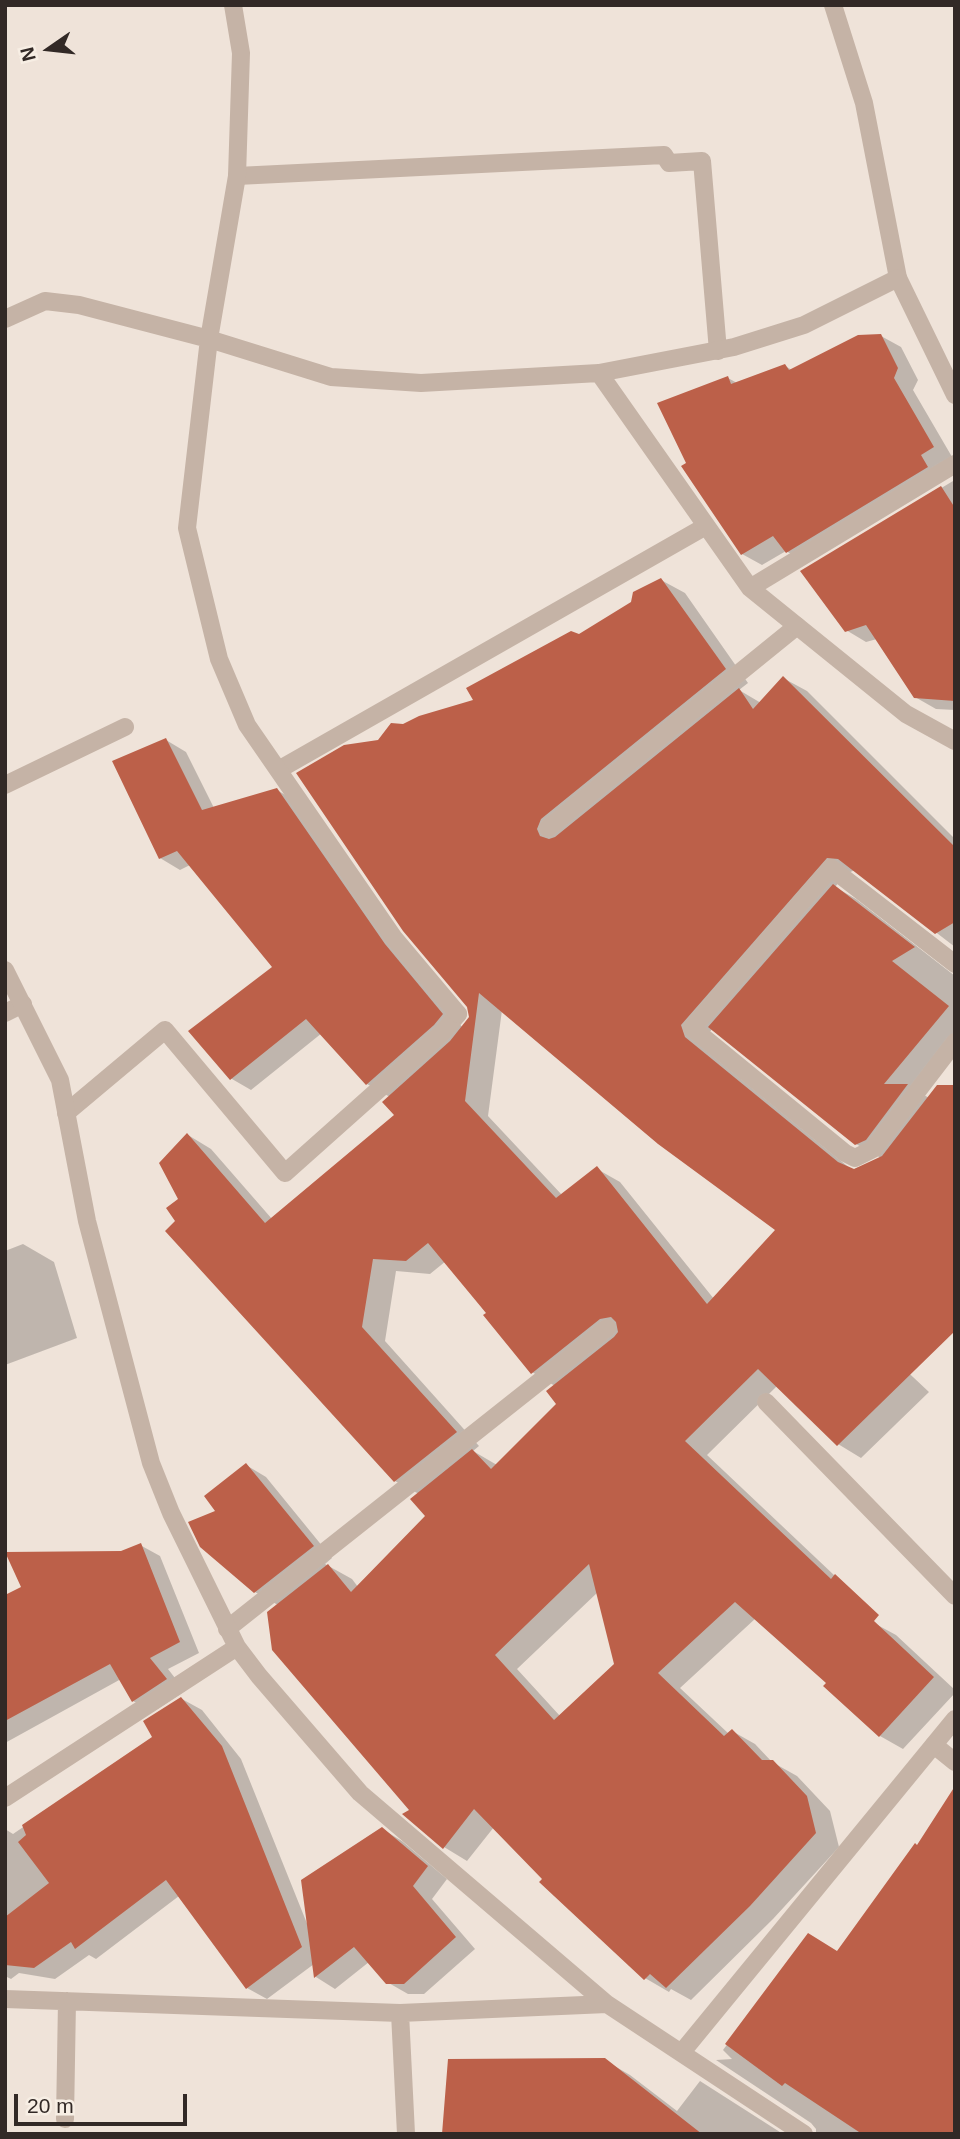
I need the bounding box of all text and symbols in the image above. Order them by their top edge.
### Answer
north arrow [14,14,84,84]
text: N [16,45,40,63]
scale bar [18,2080,191,2124]
text: 20 m [27,2094,74,2117]

